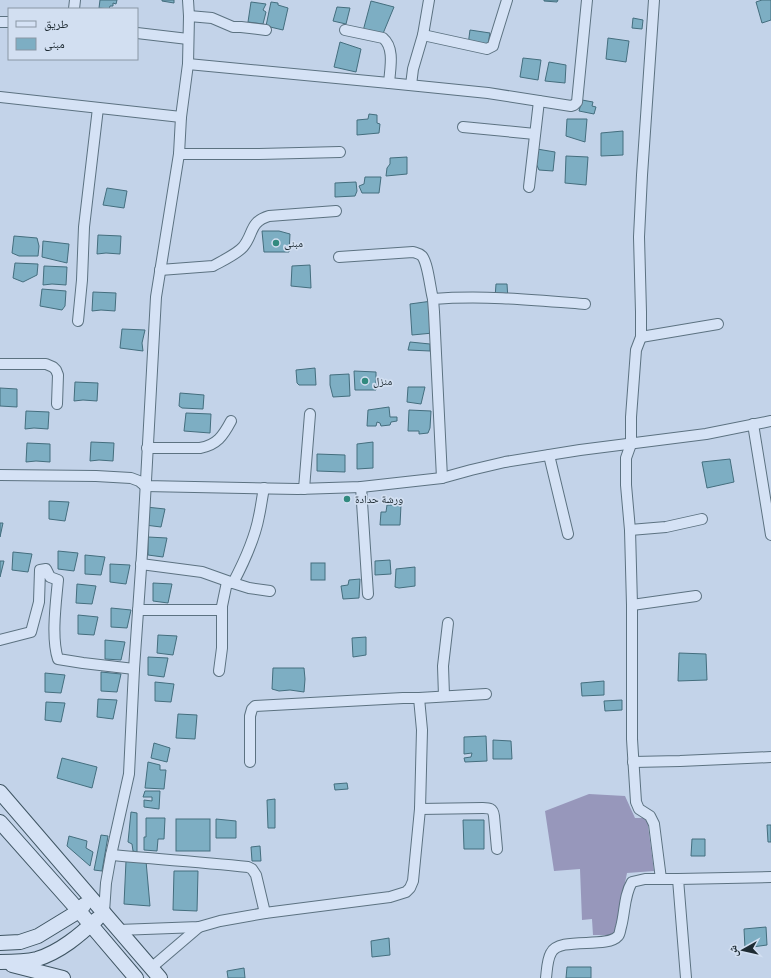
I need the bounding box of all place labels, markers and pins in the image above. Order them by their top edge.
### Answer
place label: مبنى [284,236,303,250]
marker: مبنى [271,238,281,248]
place label: منزل [373,374,392,388]
marker: منزل [360,376,370,386]
place label: ورشة حدادة [355,492,403,506]
marker: ورشة حدادة [342,494,352,504]

